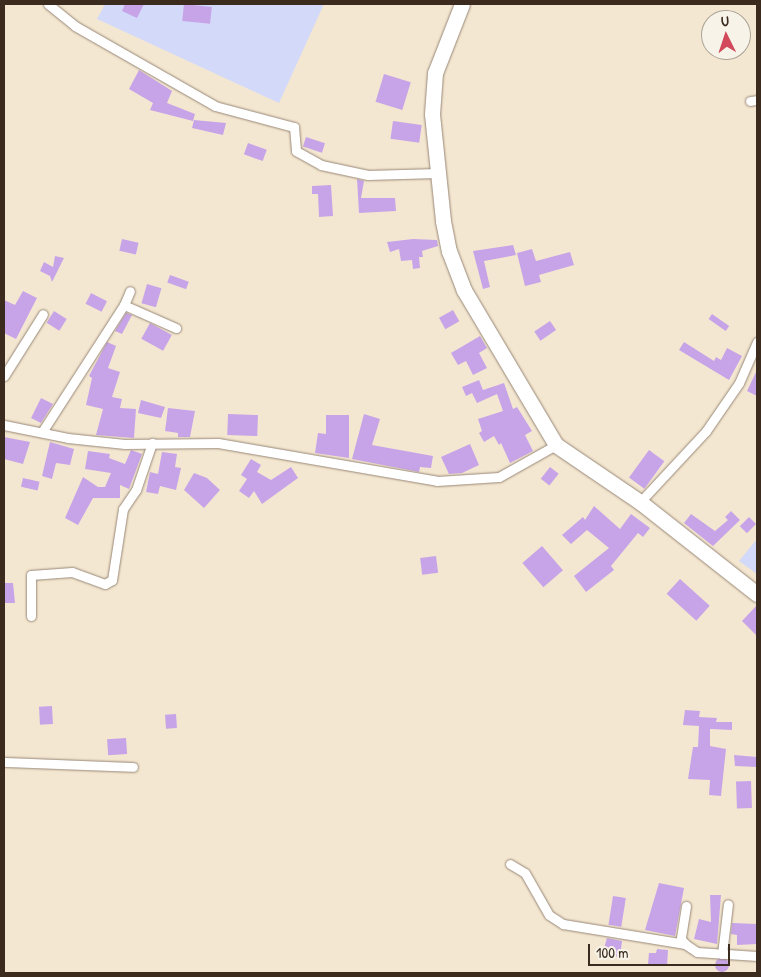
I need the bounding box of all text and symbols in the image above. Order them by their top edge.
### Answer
north arrow [701,10,751,60]
text: U [720,11,729,30]
scale bar [591,934,734,966]
text: 100 m [596,942,629,963]

